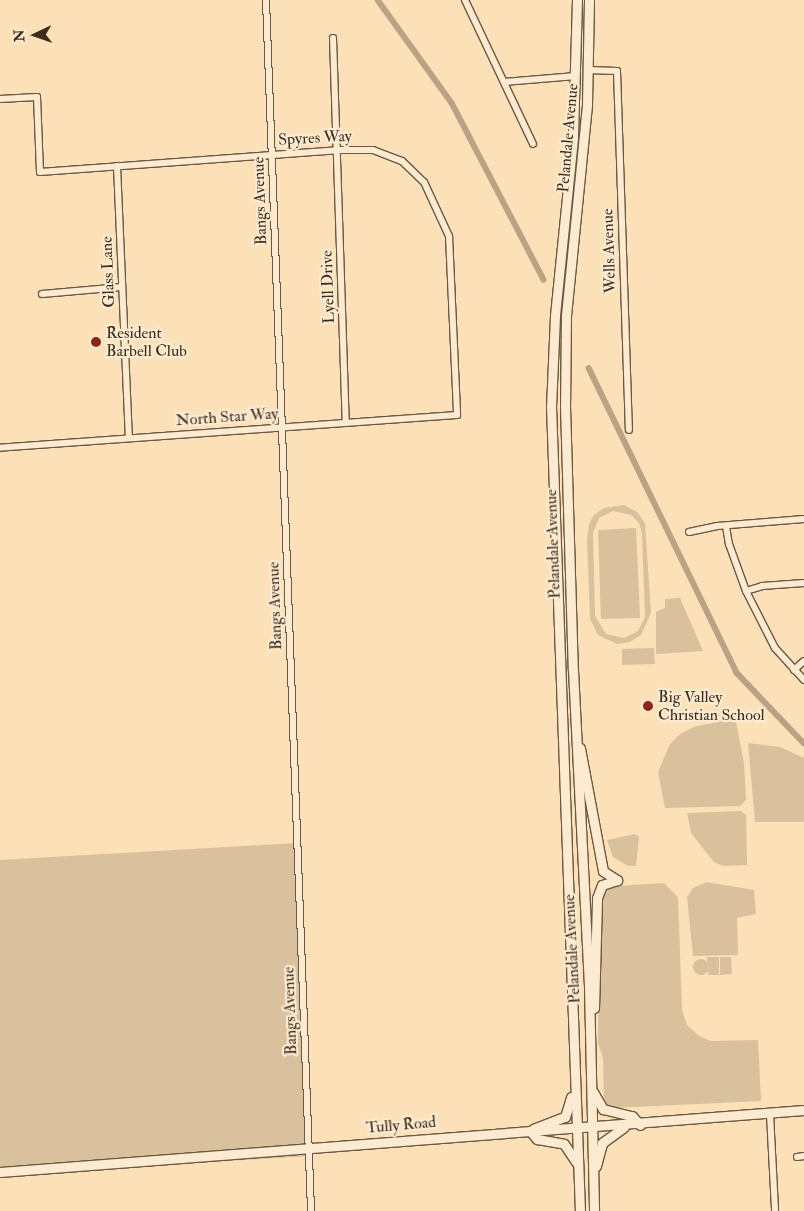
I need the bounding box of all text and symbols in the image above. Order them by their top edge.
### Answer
north arrow [10,10,60,60]
text: N [11,29,28,43]
street label: Pelandale Avenue [554,83,582,193]
street label: Spyres Way [278,126,352,150]
street label: Bangs Avenue [249,157,271,245]
street label: Wells Avenue [598,208,620,294]
street label: Glass Lane [97,236,119,308]
street label: Lyell Drive [317,250,339,324]
place label: Resident Barbell Club [106,323,187,361]
marker: Resident Barbell Club [90,336,102,348]
street label: North Star Way [175,404,279,430]
street label: Pelandale Avenue [541,489,565,599]
street label: Bangs Avenue [264,562,286,650]
place label: Big Valley Christian School [658,687,765,725]
marker: Big Valley Christian School [642,700,654,712]
street label: Pelandale Avenue [560,894,584,1004]
street label: Bangs Avenue [279,967,301,1055]
street label: Tully Road [365,1112,437,1138]

